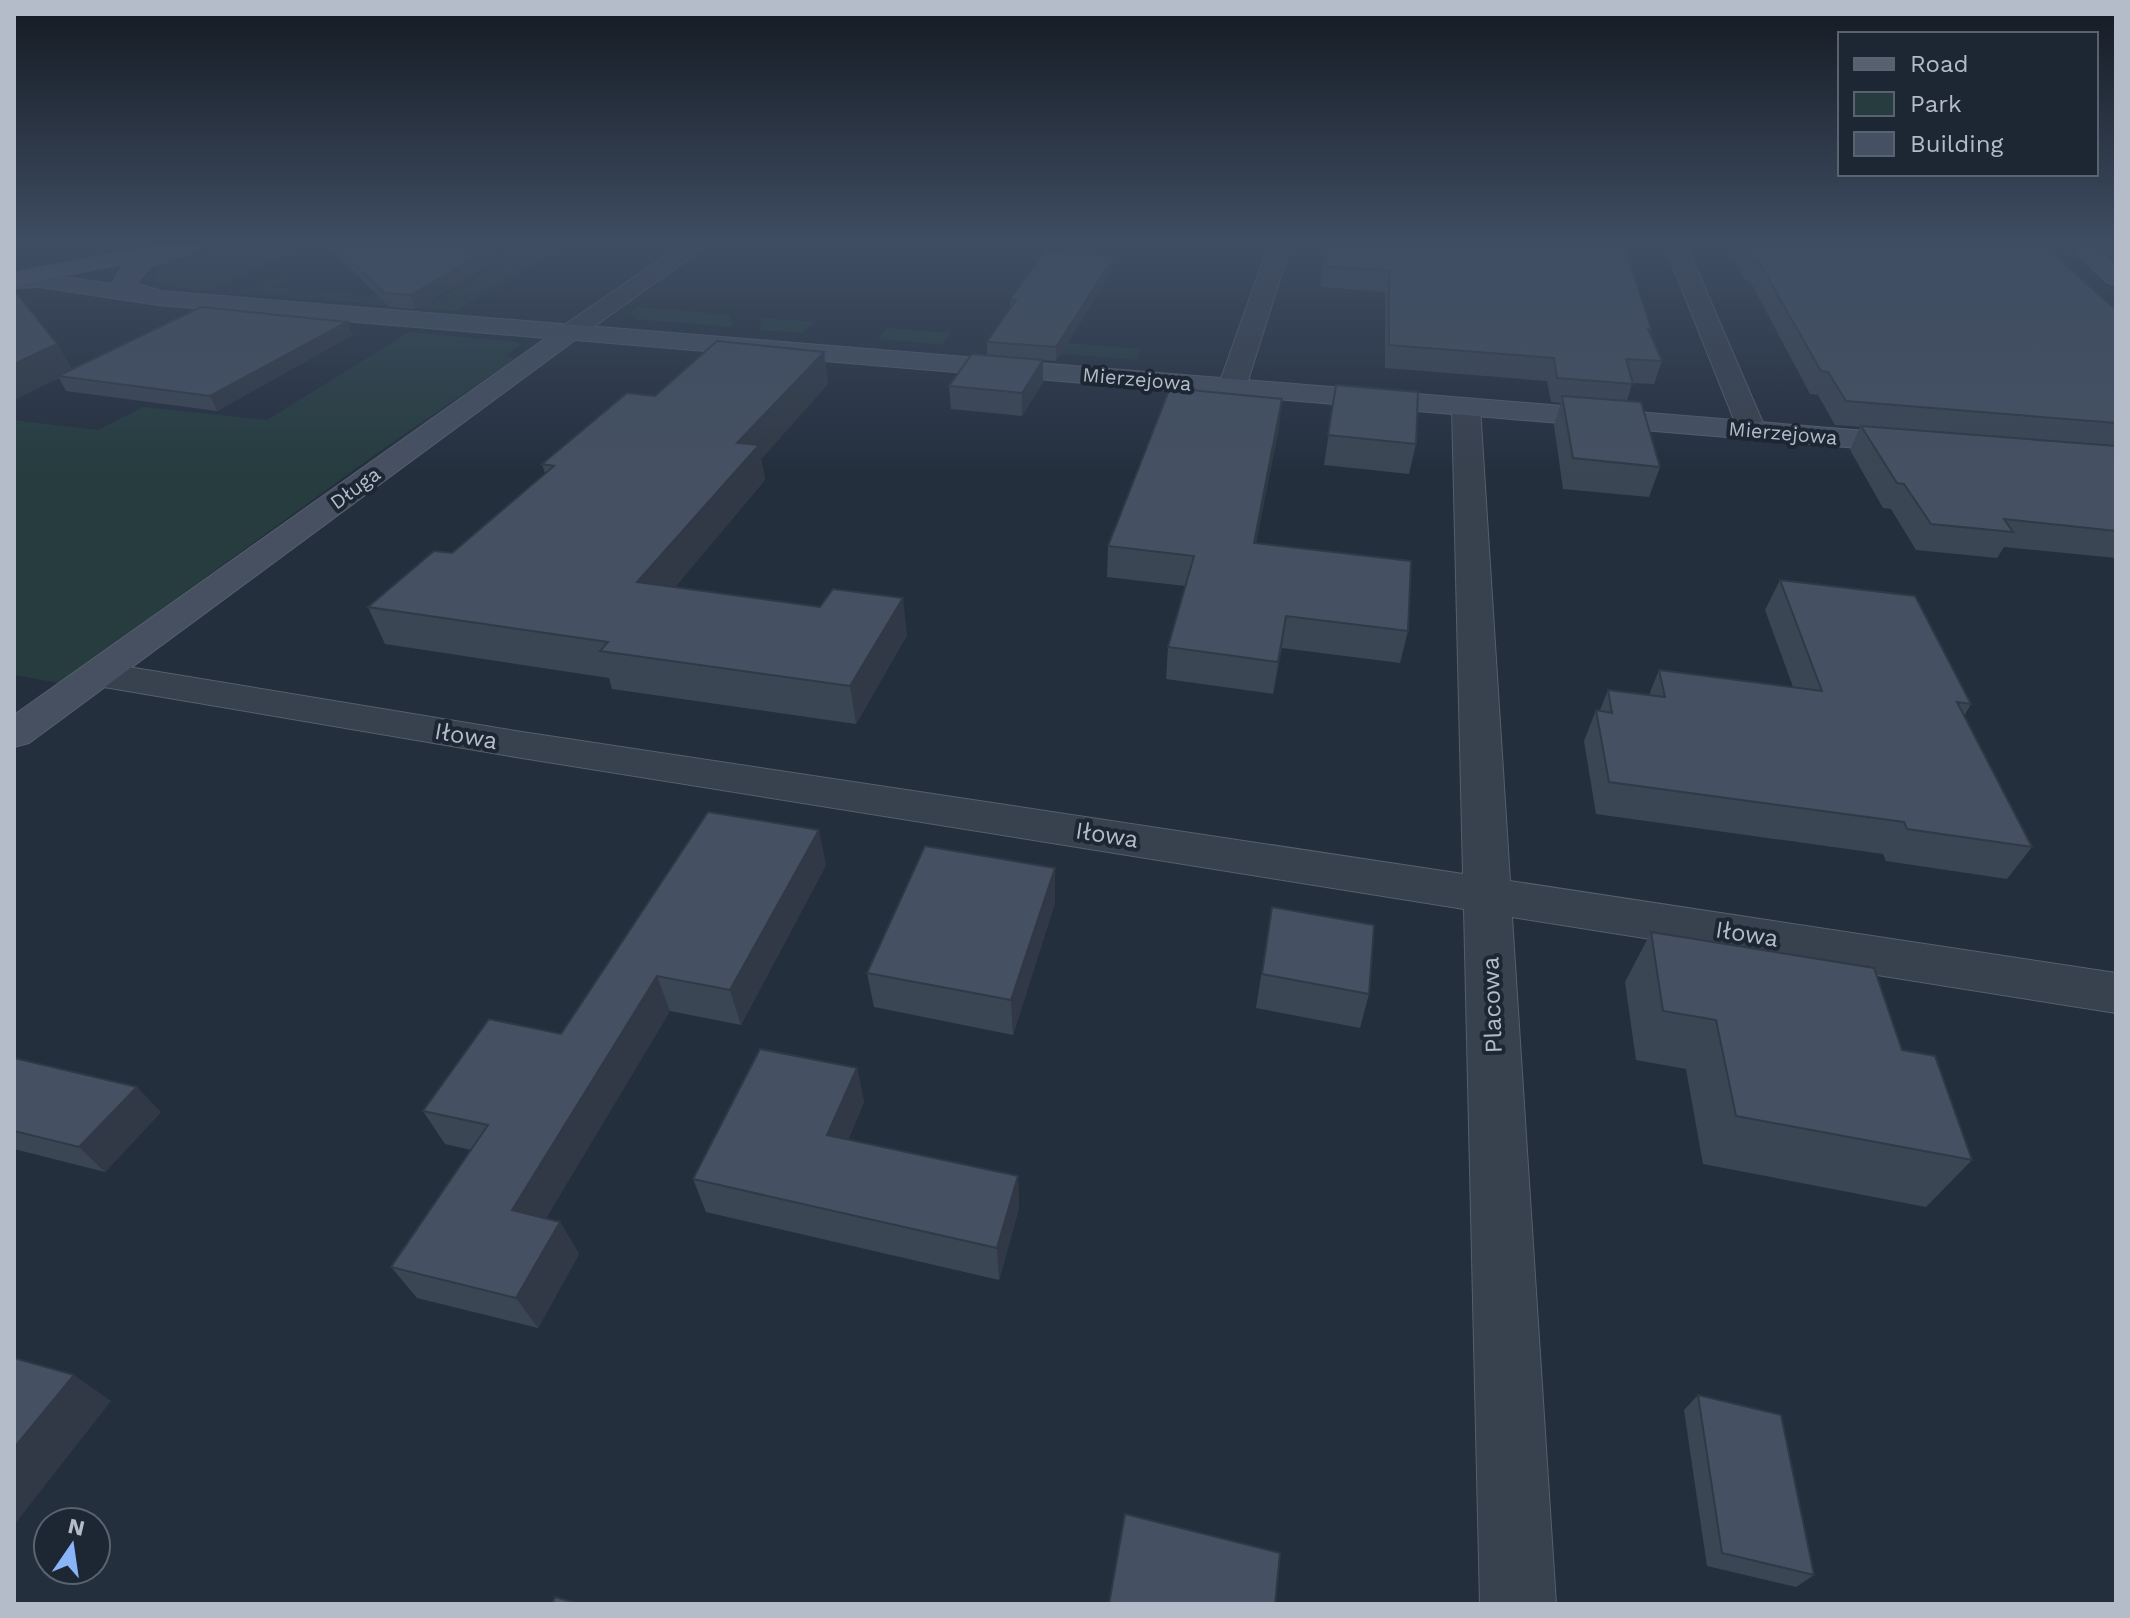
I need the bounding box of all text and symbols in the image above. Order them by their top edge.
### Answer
legend [1838,32,2098,176]
text: Road [1910,50,1969,78]
text: Park [1910,90,1962,118]
text: Building [1910,130,2003,158]
street label: Mierzejowa [1082,362,1192,396]
street label: Mierzejowa [1728,416,1838,450]
street label: Długa [325,462,385,514]
street label: Iłowa [432,717,500,755]
street label: Iłowa [1074,816,1140,854]
street label: Iłowa [1714,915,1780,953]
street label: Placowa [1476,956,1508,1054]
north arrow [32,1506,112,1586]
text: N [66,1513,87,1541]

